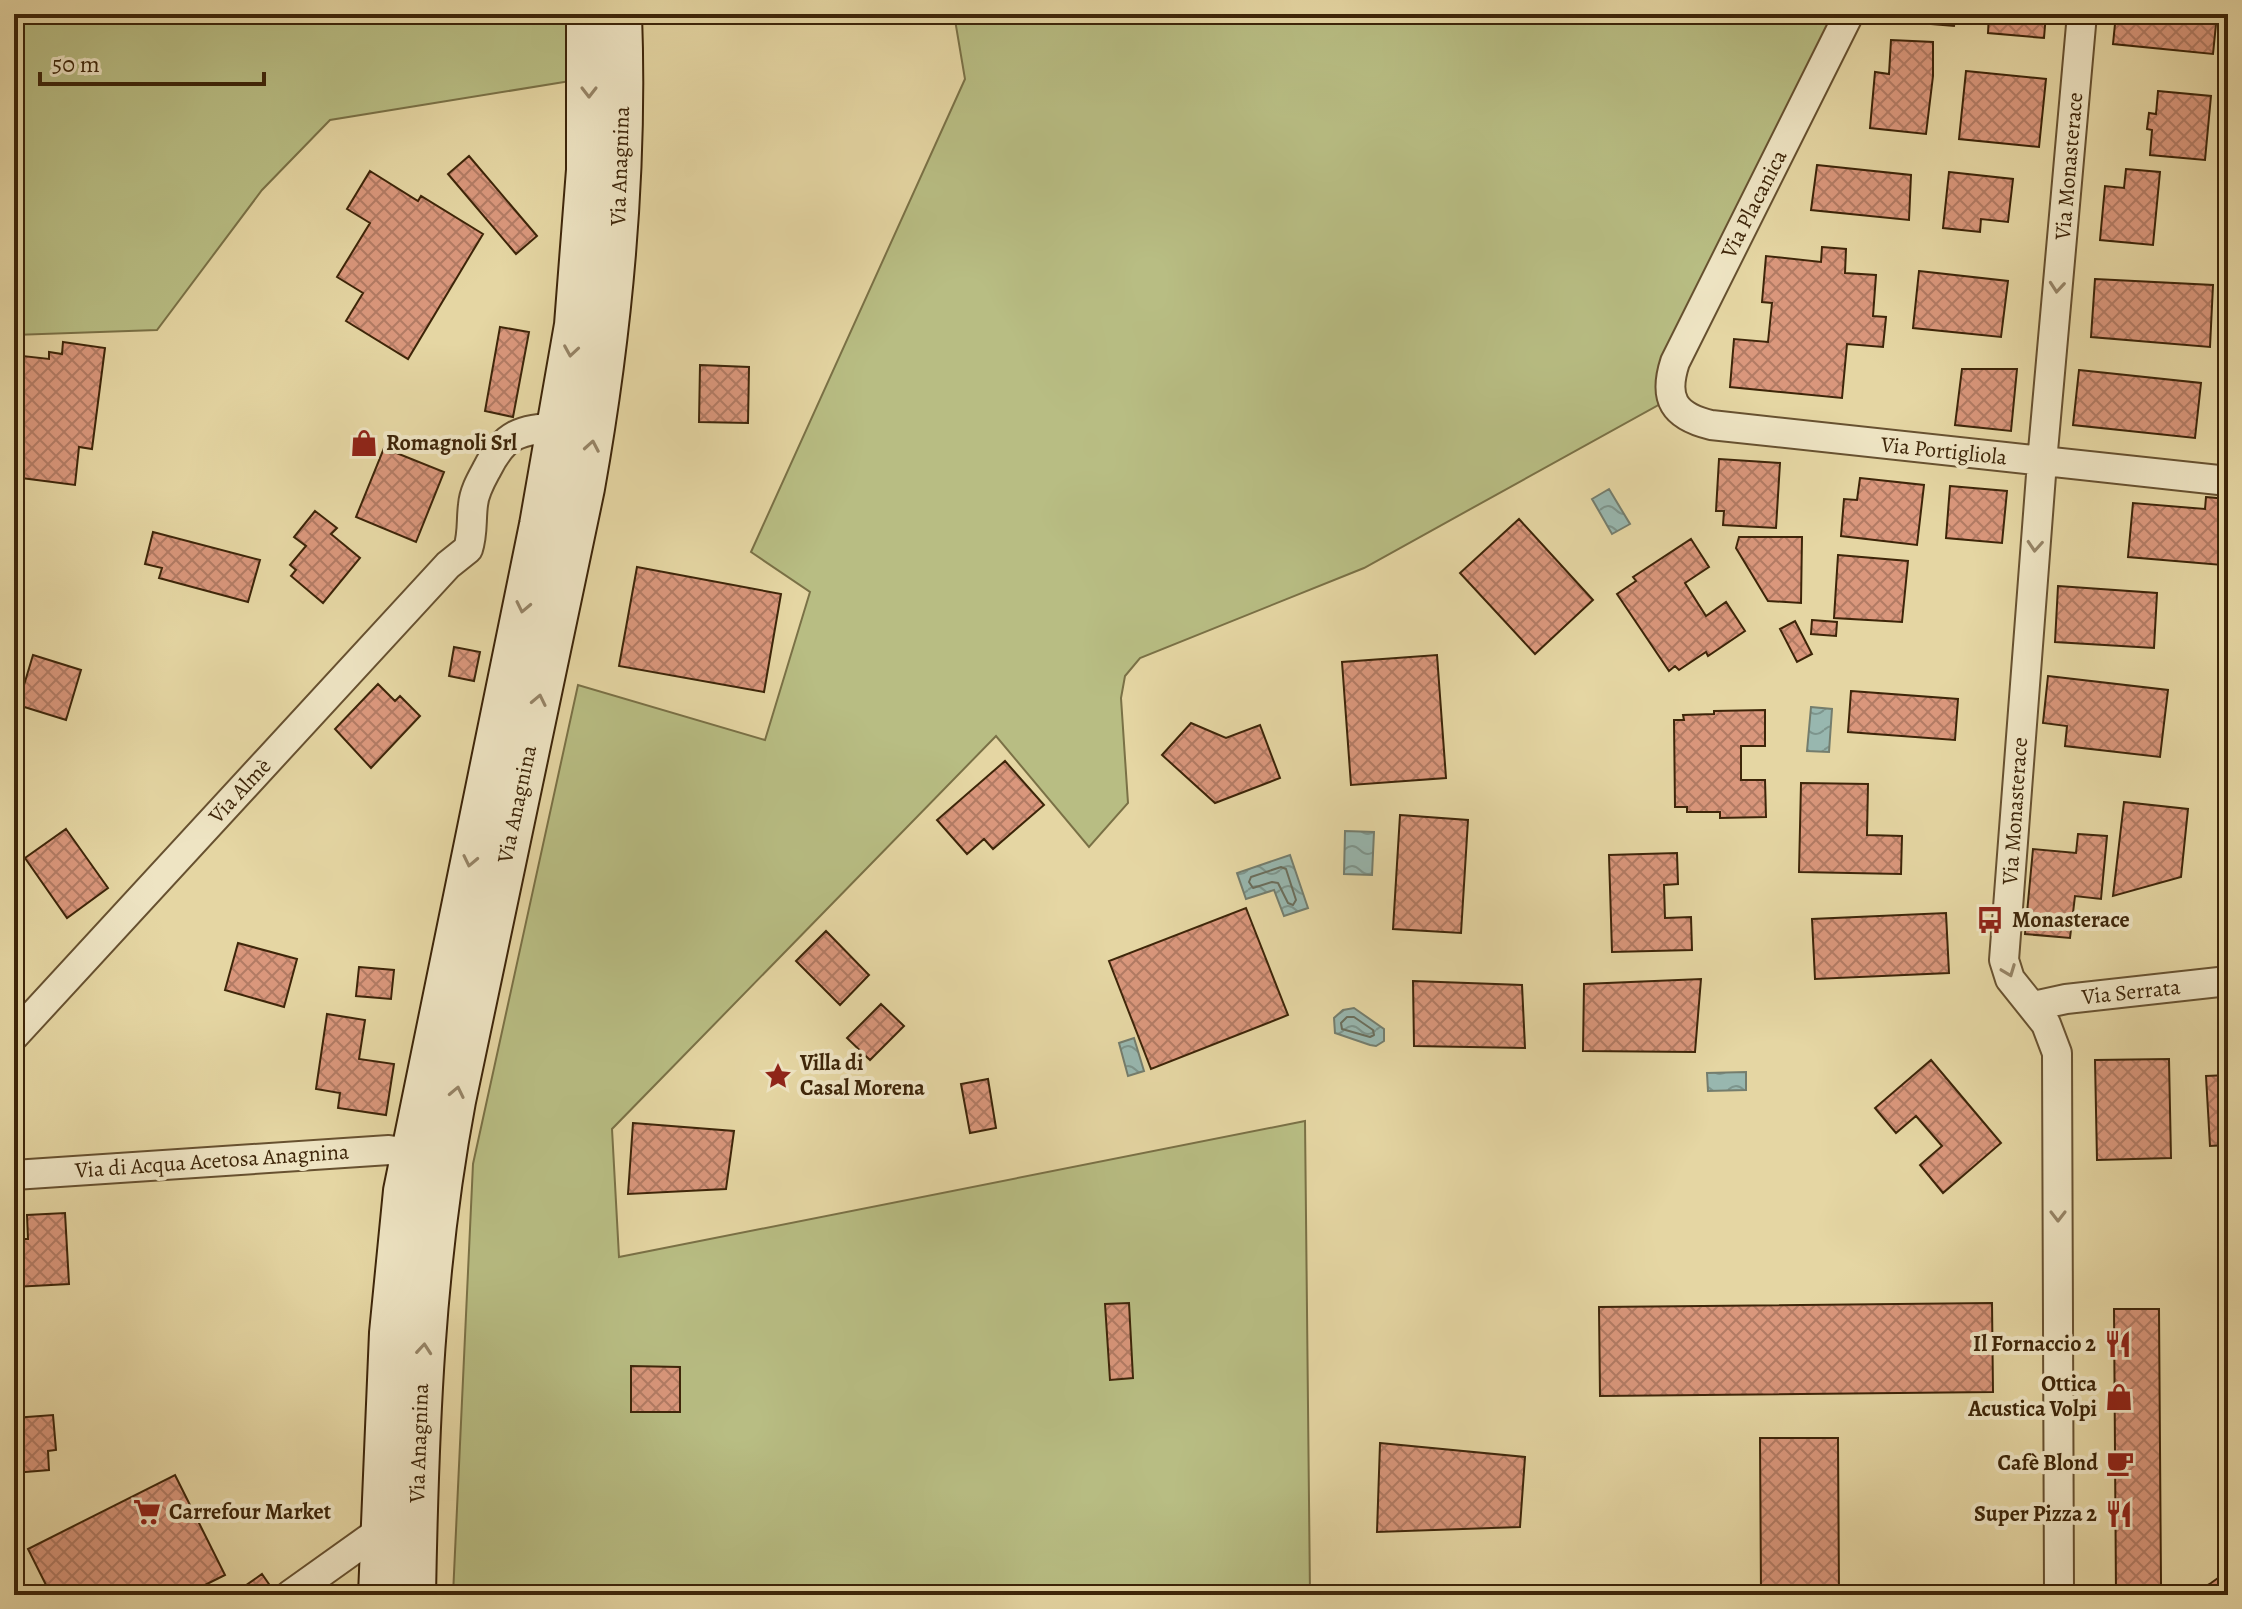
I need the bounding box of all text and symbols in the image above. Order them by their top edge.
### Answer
scale bar [40,36,264,86]
text: 50 m [52,48,100,80]
one-way arrow [580,86,598,99]
street label: Via Monasterace [2048,91,2090,242]
street label: Via Anagnina [603,105,637,227]
street label: Via Placanica [1713,144,1795,264]
one-way arrow [2049,281,2066,294]
one-way arrow [563,344,580,358]
shop icon: Romagnoli Srl [349,428,379,458]
place label: Romagnoli Srl [386,428,517,458]
street label: Via Portigliola [1879,429,2009,473]
one-way arrow [582,439,599,452]
one-way arrow [2027,540,2044,553]
one-way arrow [515,599,532,613]
one-way arrow [530,694,547,707]
street label: Via Monasterace [1995,736,2035,887]
street label: Via Anagnina [490,742,544,867]
street label: Via Almè [201,752,278,831]
one-way arrow [462,854,479,867]
bus stop icon: Monasterace [1975,905,2005,935]
place label: Monasterace [2012,905,2130,935]
one-way arrow [1999,964,2016,978]
street label: Via Serrata [2079,972,2182,1012]
place label: Villa di Casal Morena [799,1048,925,1103]
place icon: Villa di Casal Morena [763,1061,793,1091]
one-way arrow [448,1085,465,1099]
street label: Via di Acqua Acetosa Anagnina [73,1136,351,1186]
one-way arrow [2049,1210,2067,1223]
place label: Il Fornaccio 2 [1973,1329,2096,1359]
restaurant icon: Il Fornaccio 2 [2103,1329,2133,1359]
one-way arrow [415,1342,432,1355]
place label: Ottica Acustica Volpi [1967,1369,2097,1424]
street label: Via Anagnina [402,1382,436,1504]
shop icon: Ottica Acustica Volpi [2104,1382,2134,1412]
place label: Cafè Blond [1997,1448,2098,1478]
cafe icon: Cafè Blond [2105,1448,2135,1478]
supermarket icon: Carrefour Market [132,1497,162,1527]
place label: Carrefour Market [169,1497,332,1527]
place label: Super Pizza 2 [1974,1499,2097,1529]
restaurant icon: Super Pizza 2 [2104,1499,2134,1529]

